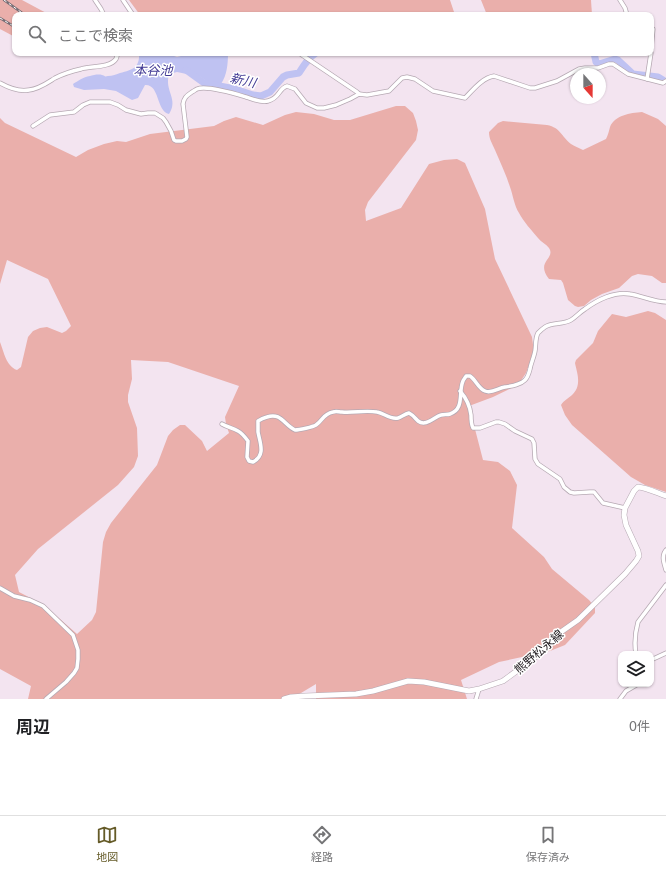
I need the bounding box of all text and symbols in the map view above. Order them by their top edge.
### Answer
search box [12,12,654,56]
icon: search [26,23,48,45]
text: ここで検索 [58,27,133,44]
water label: 本谷池 [133,63,174,78]
north arrow [570,68,606,104]
water label: 新川 [229,70,259,91]
street label: 熊野松永線 [512,627,566,677]
map controls [618,651,654,687]
button: layers [618,651,654,687]
text: 周辺 [16,717,50,737]
text: 0件 [629,719,650,734]
tab: 地図 [96,824,118,864]
tab: 経路 [311,824,333,864]
tab: 保存済み [526,824,570,864]

